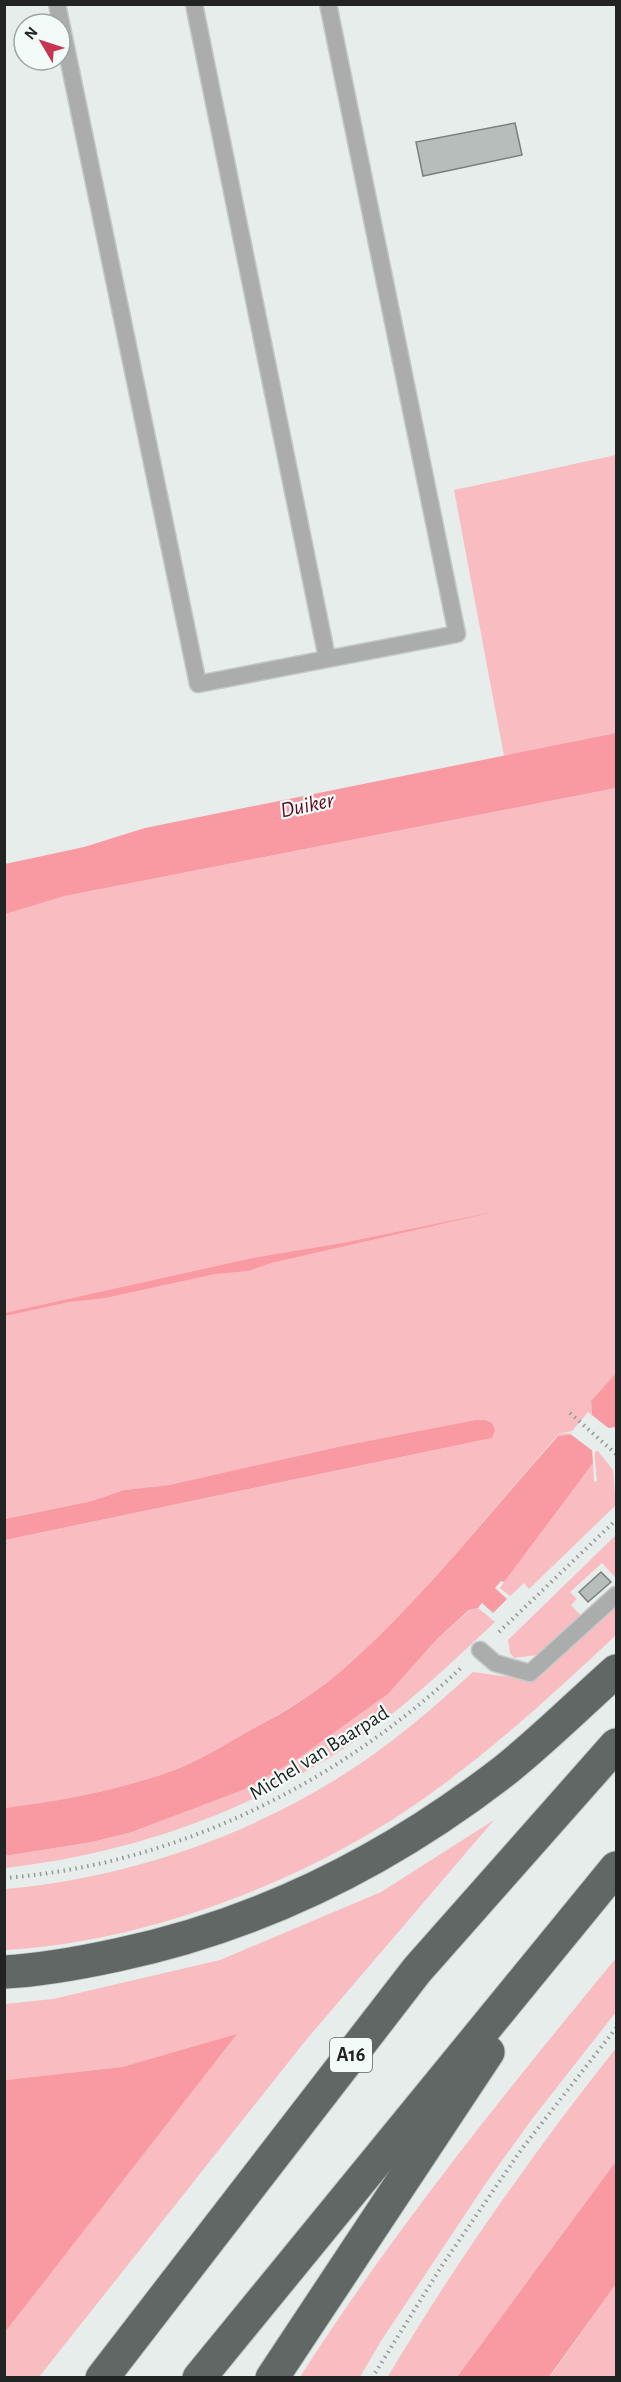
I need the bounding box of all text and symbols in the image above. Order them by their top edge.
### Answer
north arrow [12,12,72,72]
text: N [21,24,41,43]
water label: Duiker [278,788,337,821]
street label: Michel van Baarpad [246,1702,392,1804]
road number: A16 [330,2038,372,2072]

